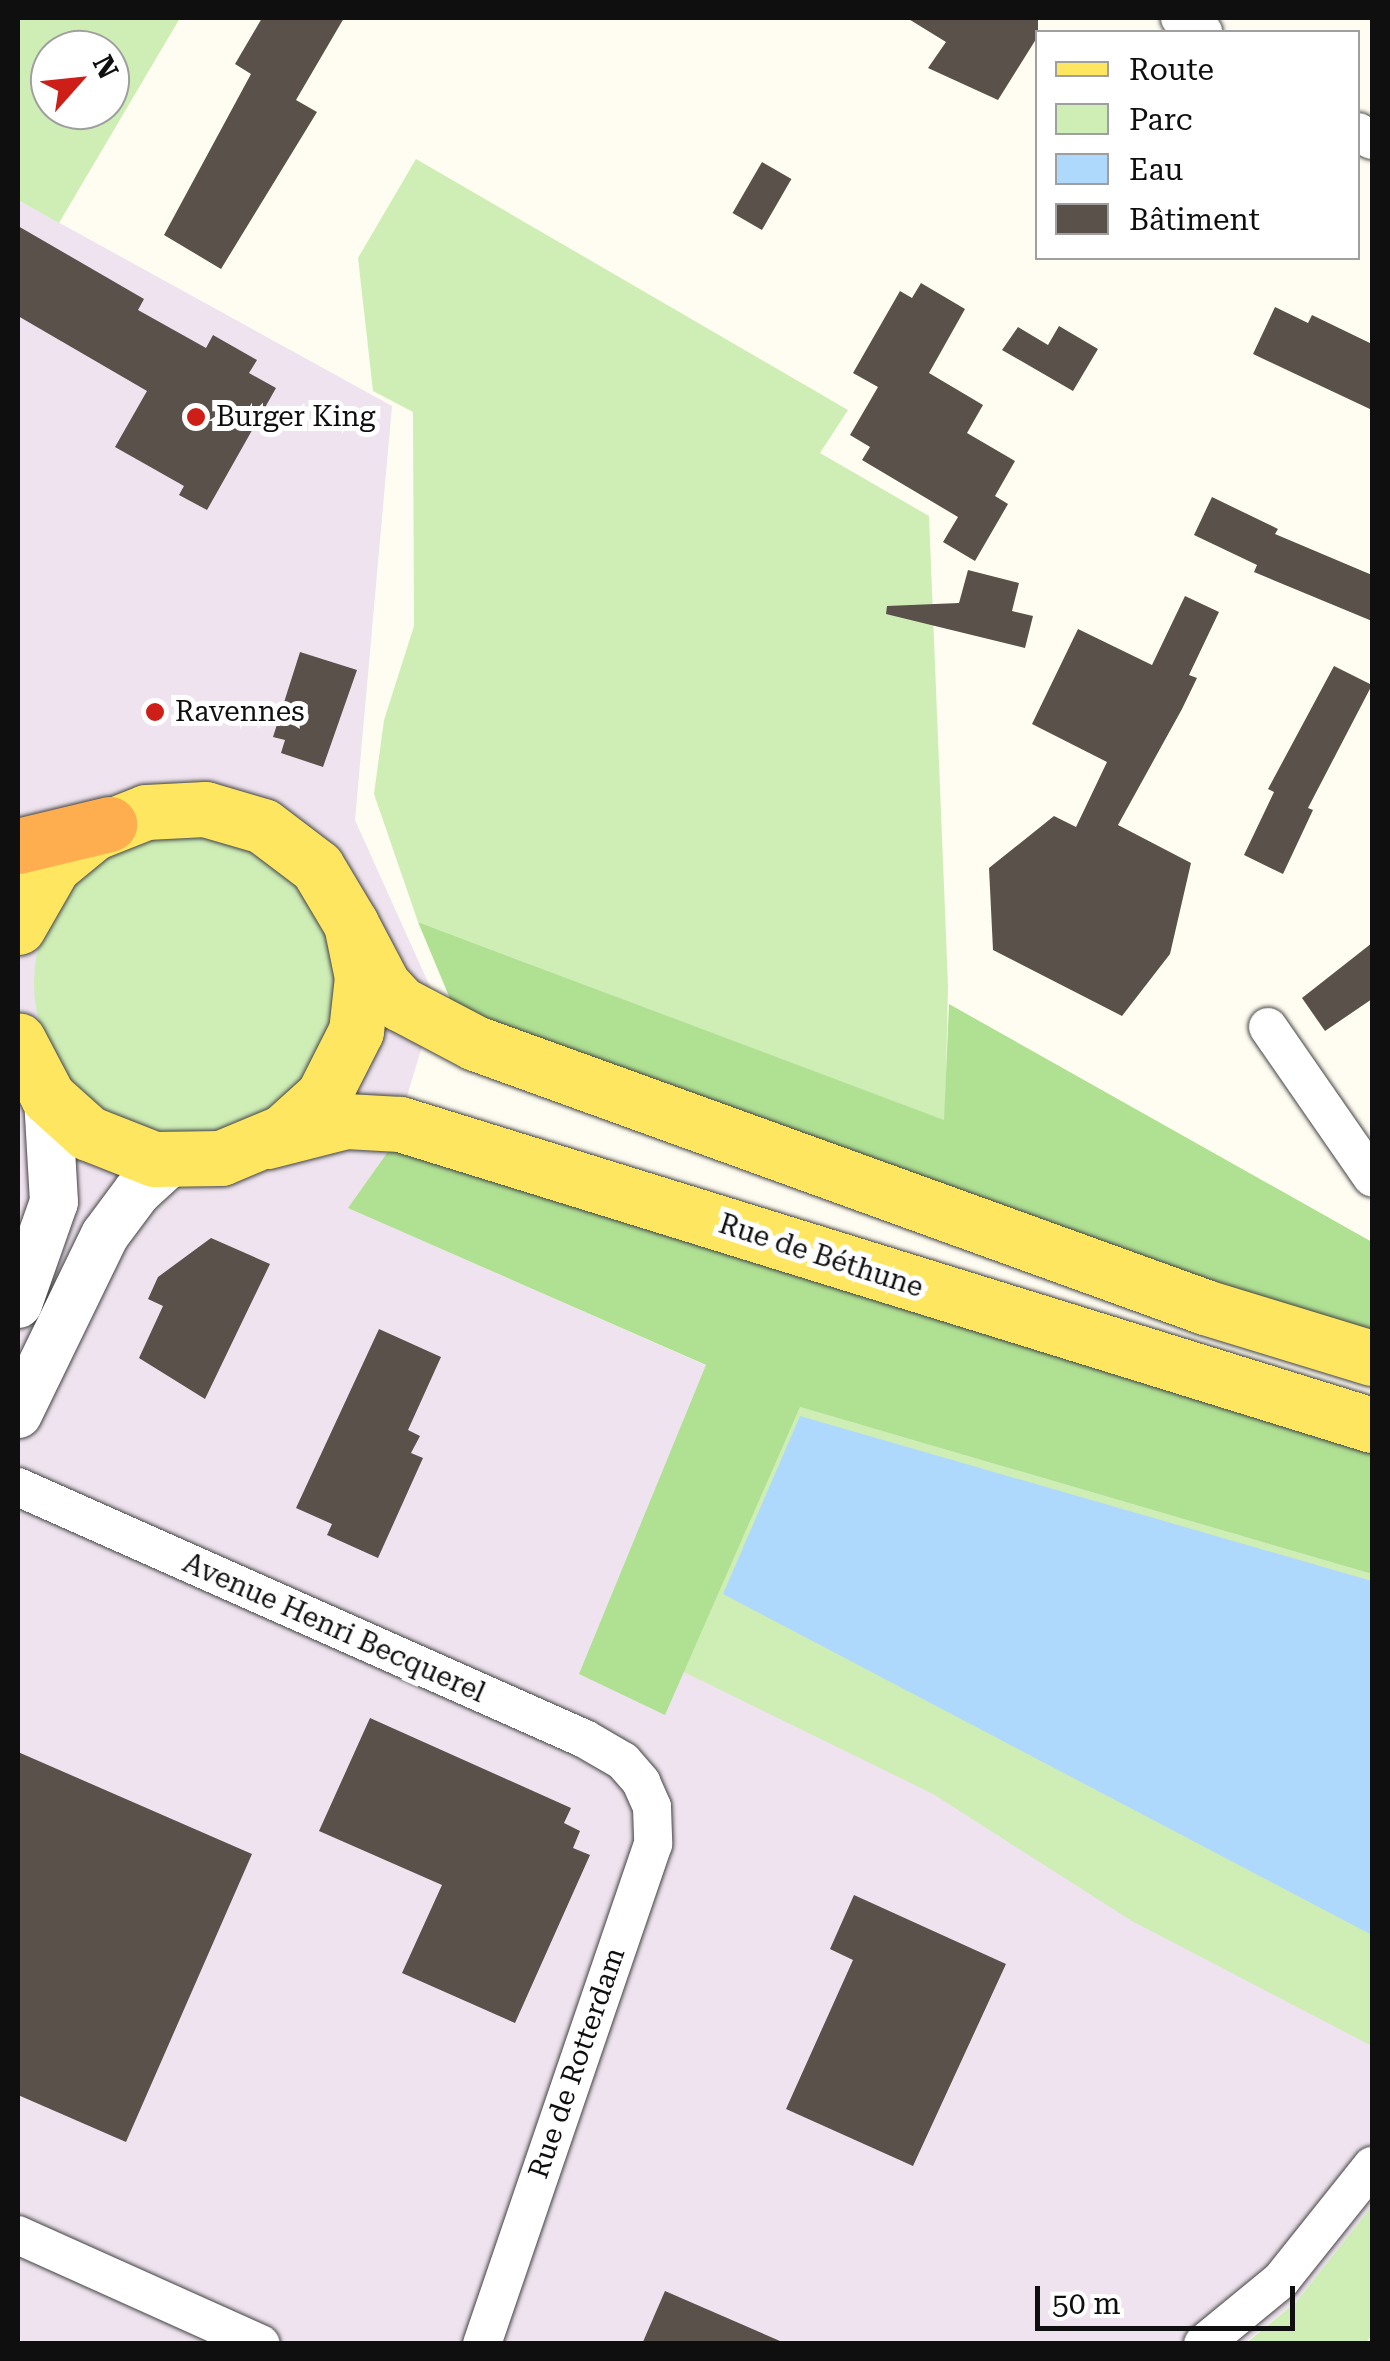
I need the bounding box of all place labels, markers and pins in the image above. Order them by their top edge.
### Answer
place label: Burger King [216,400,375,434]
marker: Burger King [185,406,207,428]
place label: Ravennes [175,695,304,729]
marker: Ravennes [144,701,166,723]

